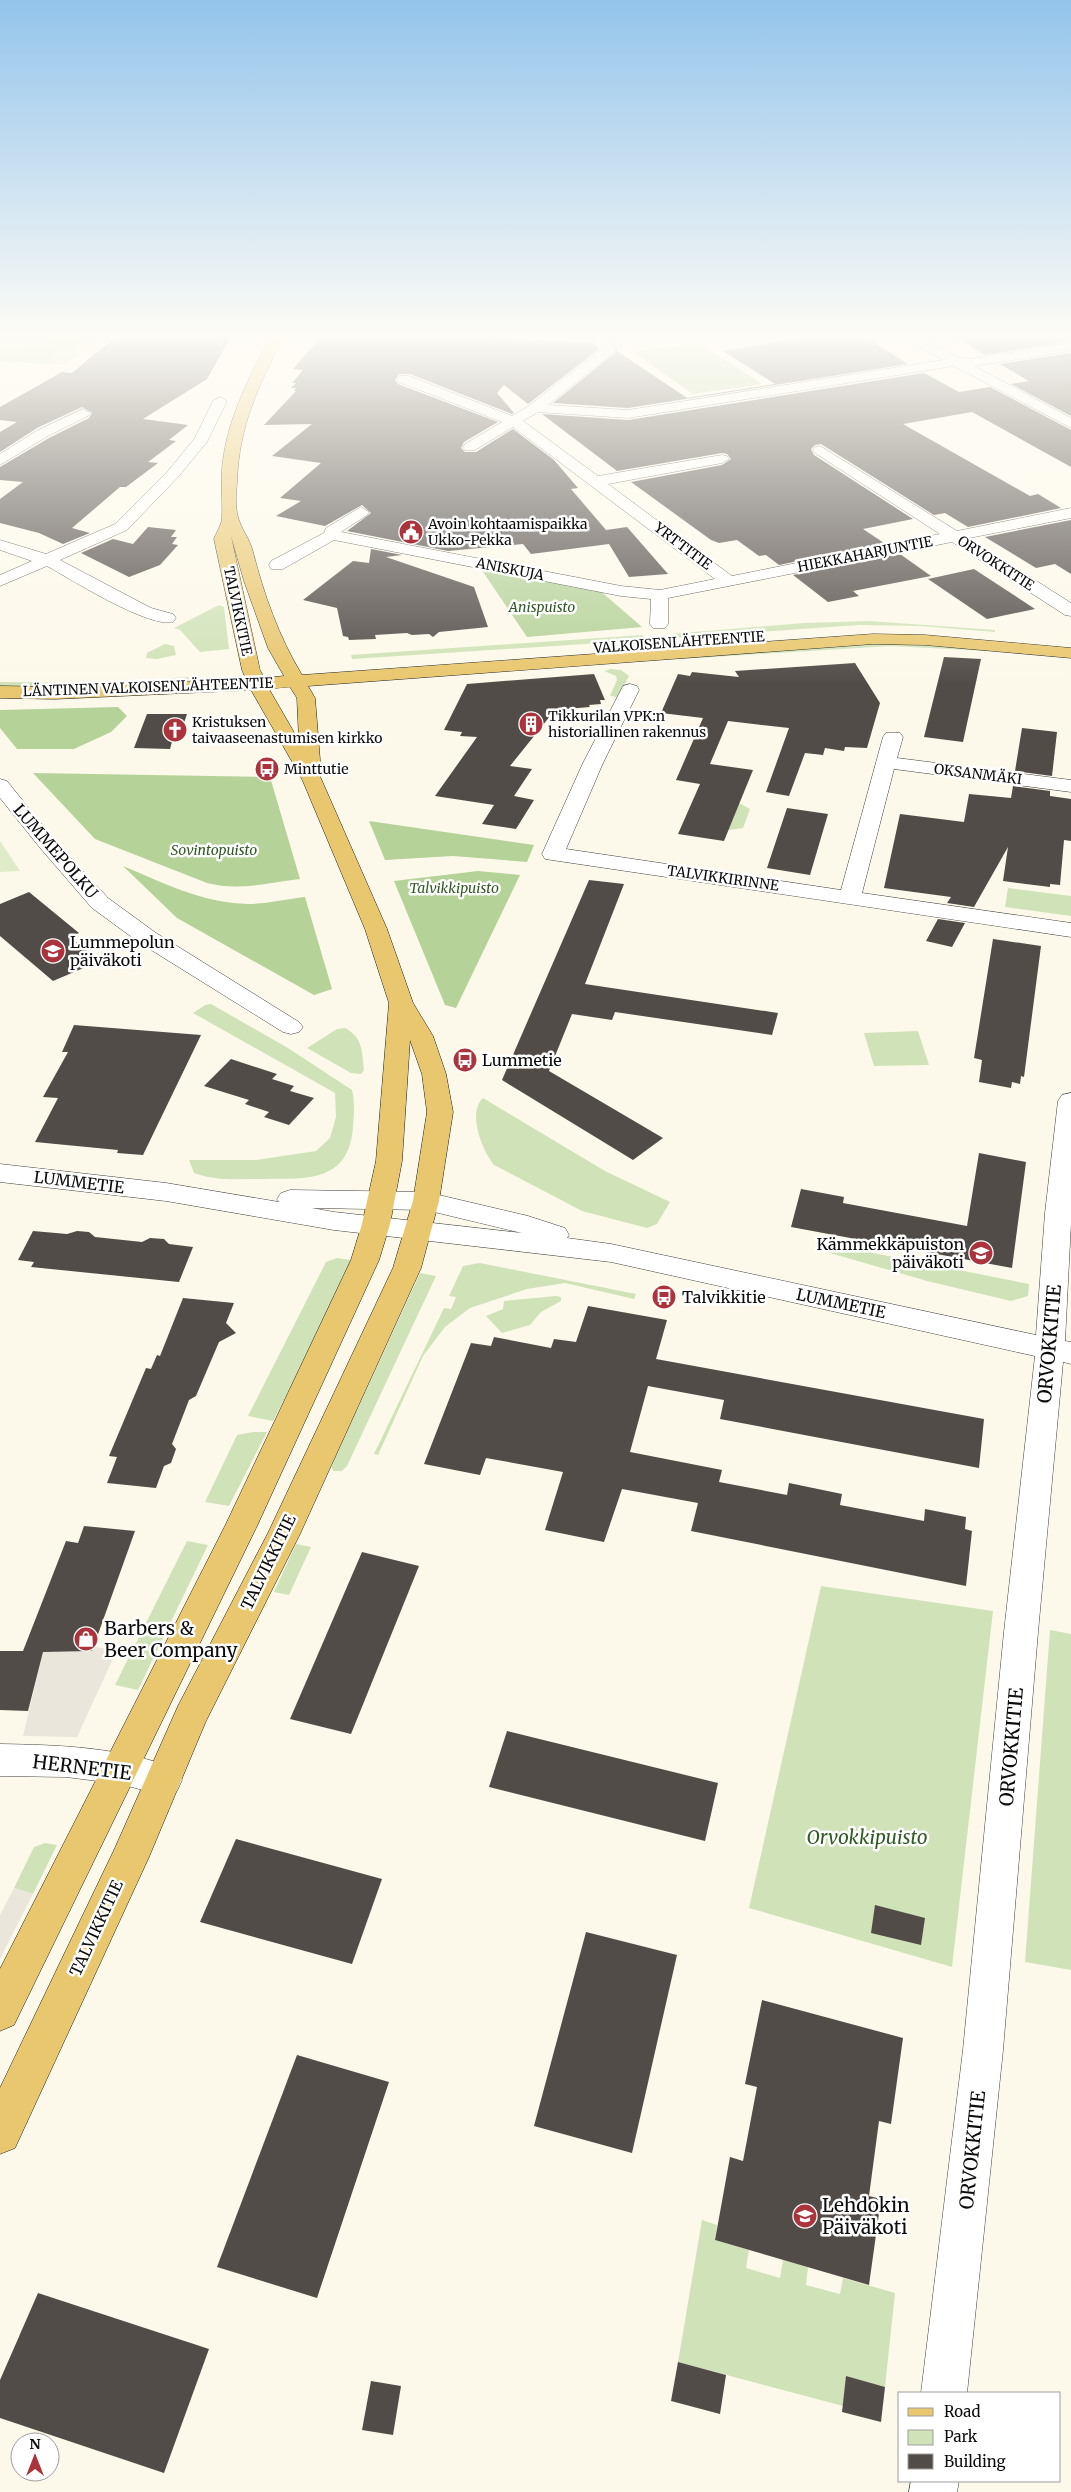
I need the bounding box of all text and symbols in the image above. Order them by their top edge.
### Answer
place label: Avoin kohtaamispaikka Ukko-Pekka [427,515,588,549]
street label: YRTTITIE [650,518,716,574]
public building icon: Avoin kohtaamispaikka Ukko-Pekka [398,519,424,545]
street label: HIEKKAHARJUNTIE [796,532,934,576]
street label: ORVOKKITIE [954,532,1038,594]
street label: ANISKUJA [473,553,546,584]
street label: TALVIKKITIE [220,565,256,657]
park label: Anispuisto [508,598,575,616]
street label: VALKOISENLÄHTEENTIE [592,627,765,657]
street label: LÄNTINEN VALKOISENLÄHTEENTIE [22,674,274,700]
place label: Tikkurilan VPK:n historiallinen rakennus [548,707,706,741]
building icon: Tikkurilan VPK:n historiallinen rakennus [518,711,544,737]
place label: Kristuksen taivaaseenastumisen kirkko [192,713,382,747]
church icon: Kristuksen taivaaseenastumisen kirkko [162,717,188,743]
bus stop icon: Minttutie [254,756,280,782]
place label: Minttutie [284,760,348,778]
street label: OKSANMÄKI [933,760,1023,788]
street label: LUMMEPOLKU [10,800,103,902]
park label: Sovintopuisto [171,841,257,859]
street label: TALVIKKIRINNE [666,861,780,895]
park label: Talvikkipuisto [409,879,499,897]
place label: Lummepolun päiväkoti [70,932,175,970]
school or university icon: Lummepolun päiväkoti [40,938,66,964]
bus stop icon: Lummetie [452,1047,478,1073]
place label: Lummetie [482,1050,562,1070]
street label: LUMMETIE [33,1167,126,1198]
place label: Kämmekkäpuiston päiväkoti [816,1234,964,1272]
school or university icon: Kämmekkäpuiston päiväkoti [968,1240,994,1266]
bus stop icon: Talvikkitie [651,1284,677,1310]
street label: LUMMETIE [795,1284,888,1322]
street label: ORVOKKITIE [1032,1284,1066,1404]
place label: Talvikkitie [682,1287,766,1307]
street label: TALVIKKITIE [236,1510,300,1613]
place label: Barbers & Beer Company [104,1616,237,1662]
shop icon: Barbers & Beer Company [73,1626,99,1652]
street label: ORVOKKITIE [994,1687,1028,1807]
street label: HERNETIE [31,1749,133,1785]
park label: Orvokkipuisto [806,1825,928,1849]
street label: TALVIKKITIE [65,1876,127,1979]
street label: ORVOKKITIE [954,2090,990,2210]
place label: Lehdokin Päiväkoti [822,2193,910,2239]
school or university icon: Lehdokin Päiväkoti [792,2203,818,2229]
legend [898,2392,1061,2482]
text: Road [944,2402,980,2421]
text: Park [944,2427,978,2446]
north arrow [10,2432,60,2482]
text: N [29,2435,41,2453]
text: Building [944,2452,1006,2471]

